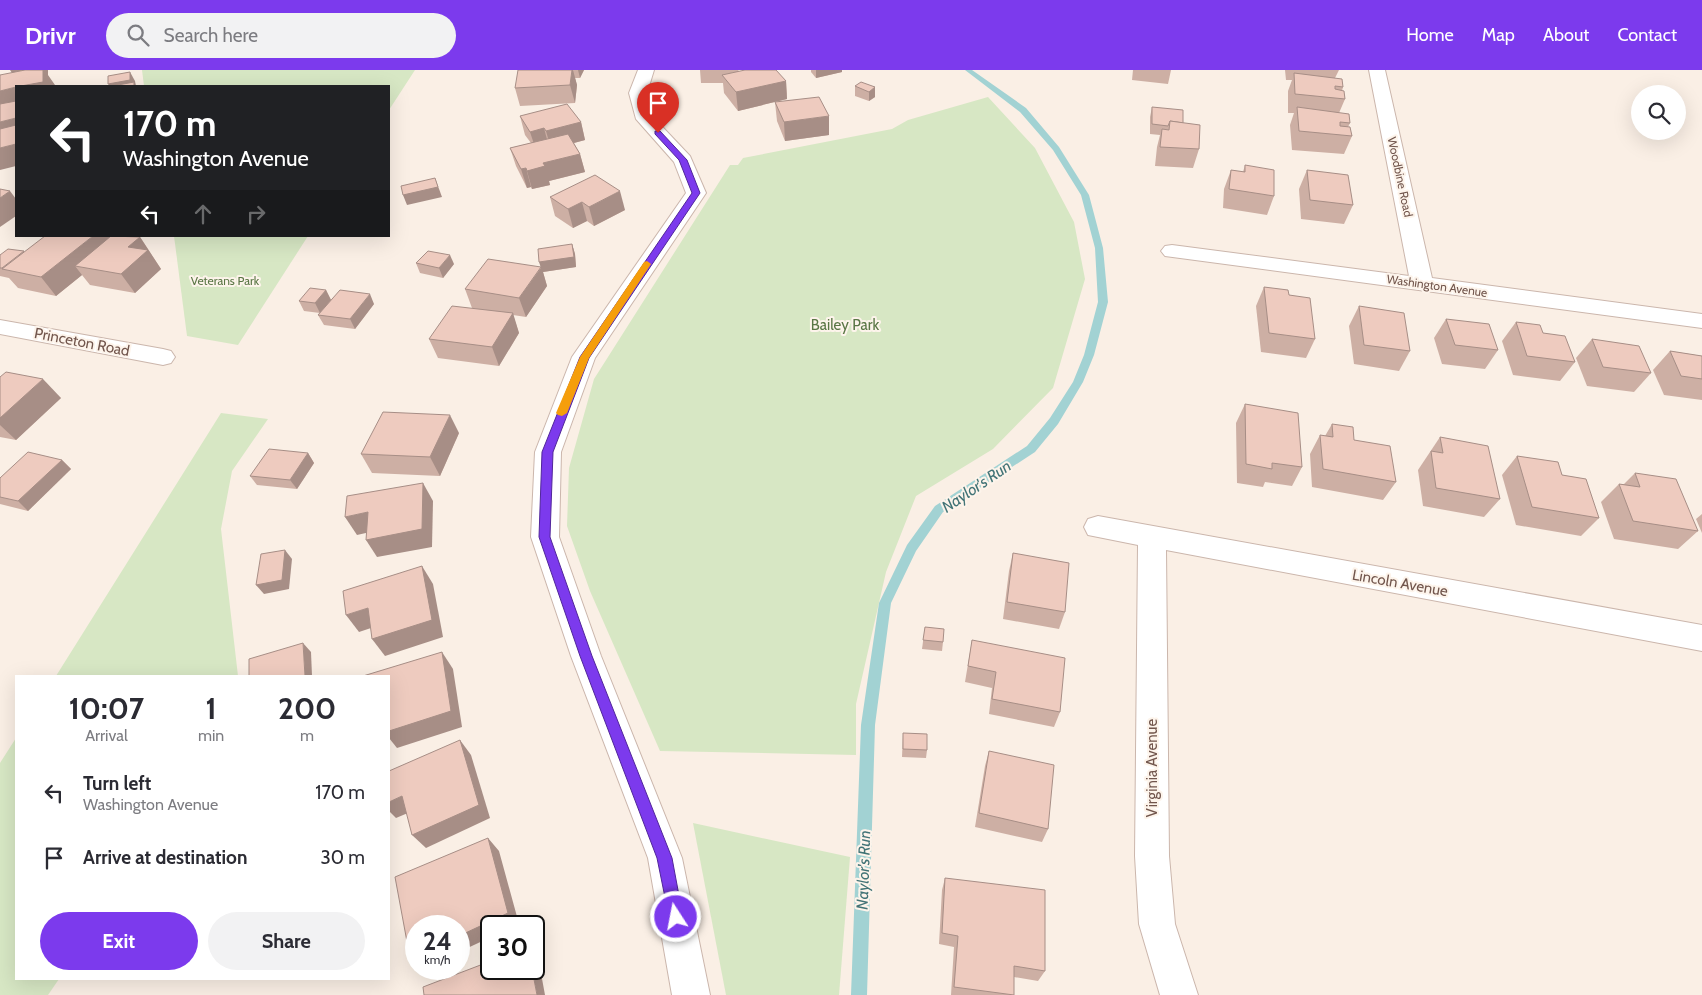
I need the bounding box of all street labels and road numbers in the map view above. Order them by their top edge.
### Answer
street label: Woodbine Road [1385,135,1416,218]
street label: Washington Avenue [1386,271,1488,300]
street label: Princeton Road [33,324,131,360]
street label: Lincoln Avenue [1351,566,1450,600]
street label: Virginia Avenue [1143,719,1161,817]

